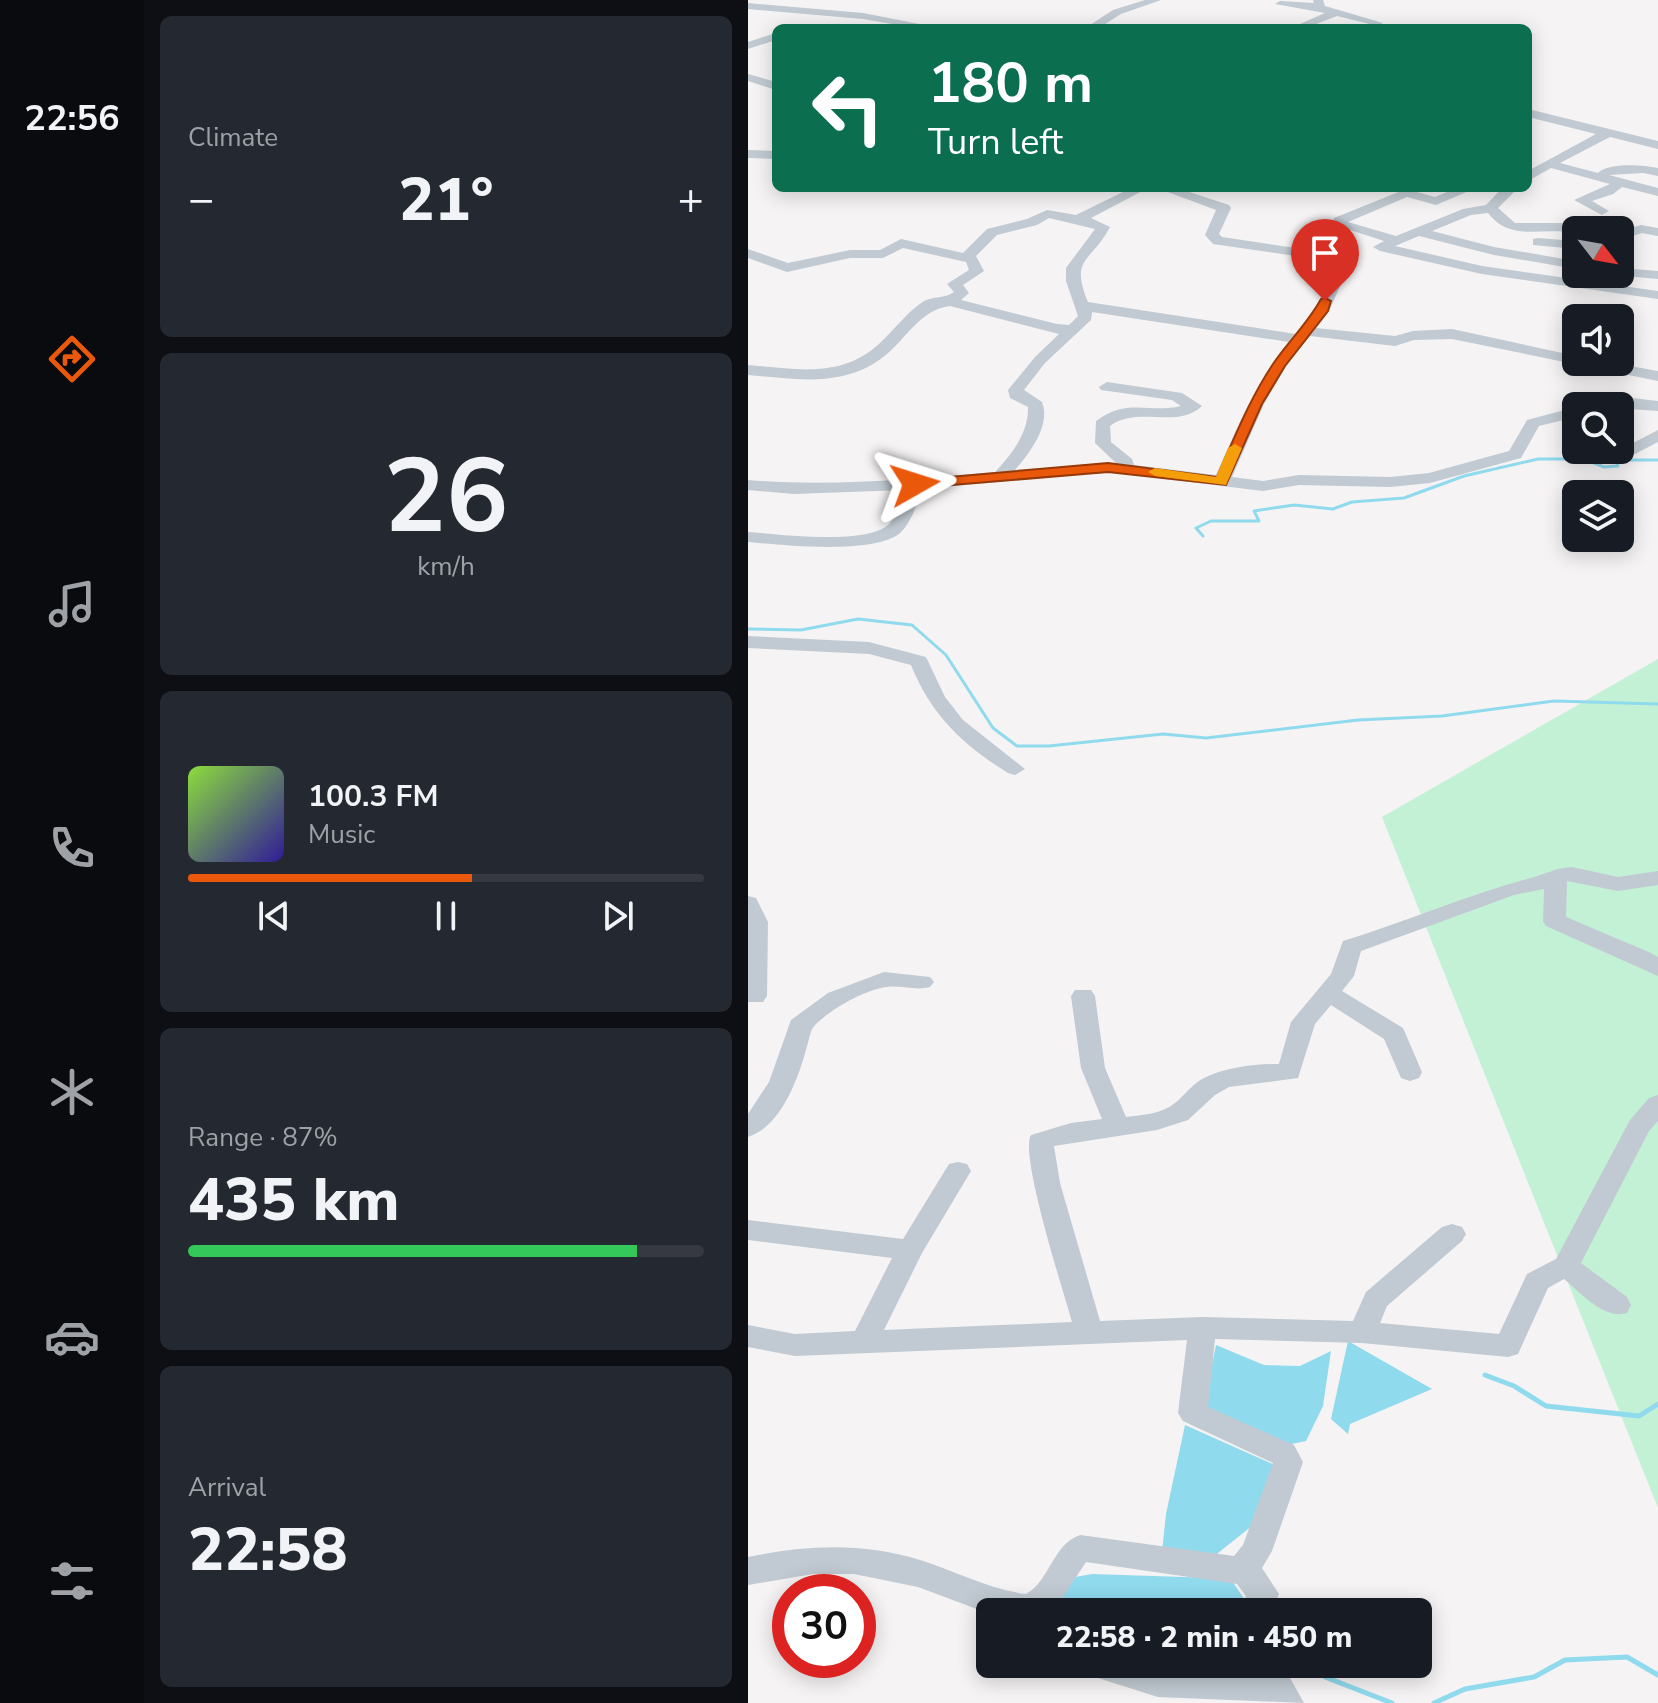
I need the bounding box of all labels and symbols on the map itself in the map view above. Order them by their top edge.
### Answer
north arrow [1562,216,1634,288]
pin [1291,219,1359,301]
position arrow [873,442,957,526]
speed limit sign: 30 [772,1574,876,1678]

